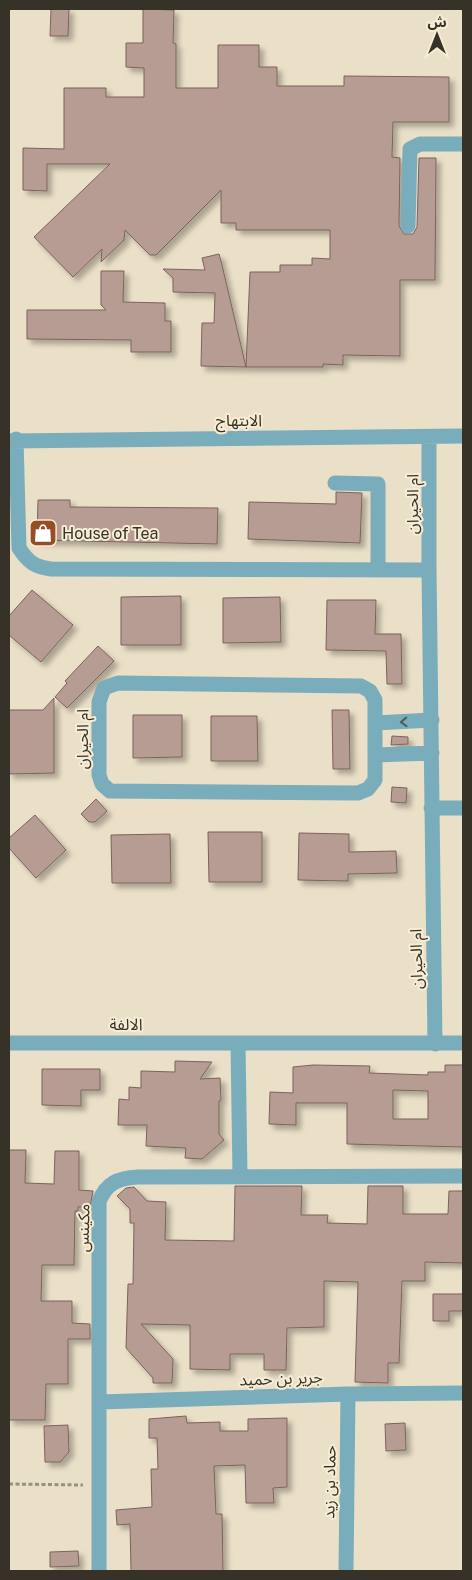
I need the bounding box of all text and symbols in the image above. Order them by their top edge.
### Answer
north arrow [412,10,462,60]
text: ش [427,14,447,30]
street label: الابتهاج [216,411,262,433]
street label: ام الحيران [403,474,425,534]
shop icon: House of Tea [28,518,58,548]
place label: House of Tea [62,524,158,543]
street label: ام الحيران [73,709,95,769]
one-way arrow [399,716,407,727]
street label: ام الحيران [406,929,430,989]
street label: الالفة [110,1015,142,1034]
street label: مكينس [74,1204,93,1252]
street label: جرير بن حميد [239,1368,323,1389]
street label: حماد بن زيد [319,1445,340,1519]

